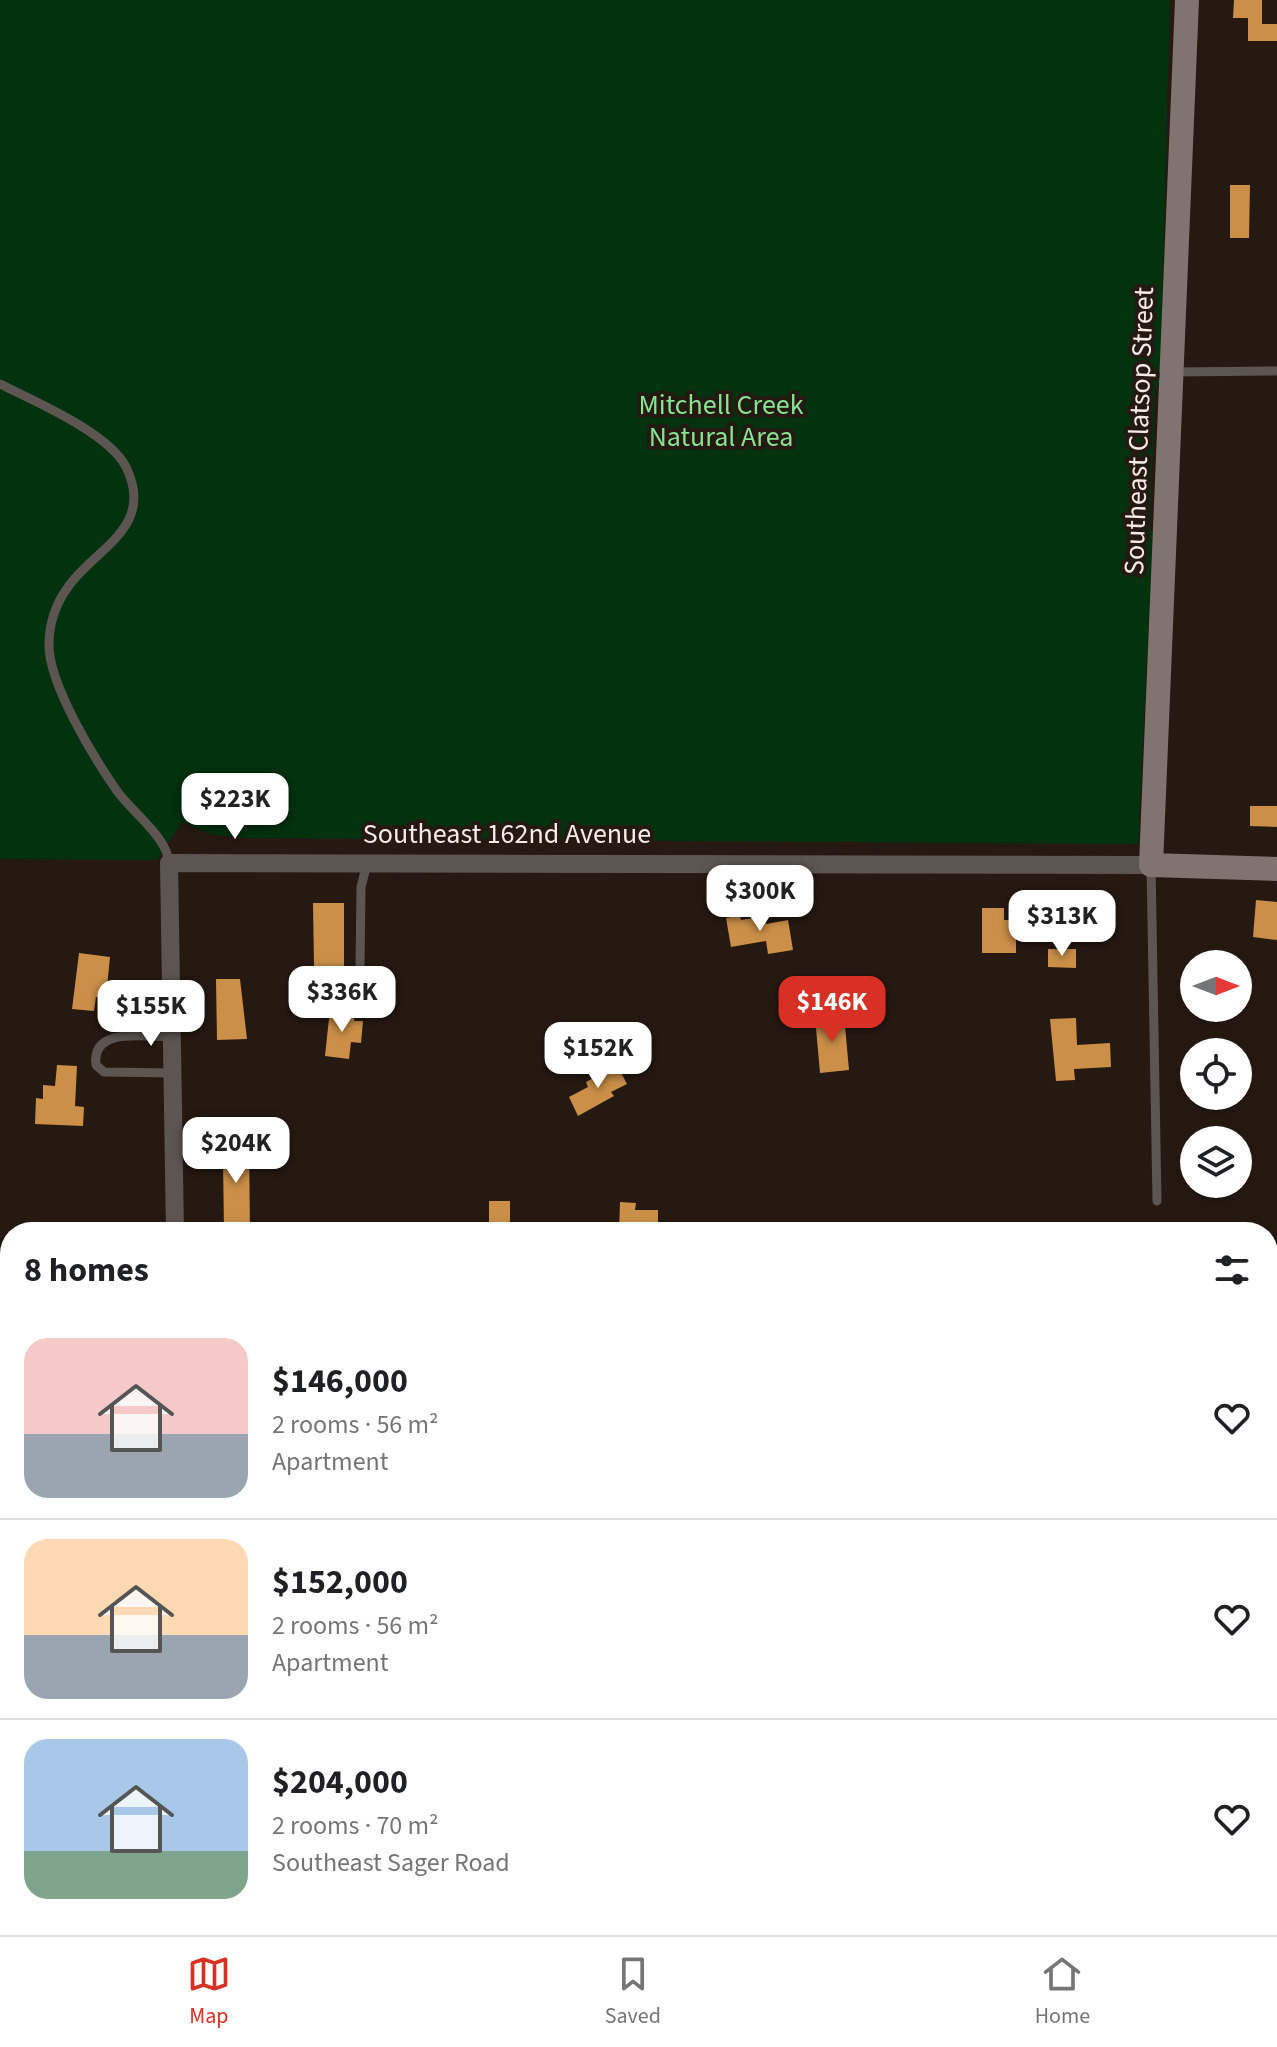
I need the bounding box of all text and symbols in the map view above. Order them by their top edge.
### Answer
street label: Southeast Clatsop Street [1114,286,1164,576]
park label: Mitchell Creek Natural Area [638,385,804,457]
pin: $223K [179,773,291,841]
text: $223K [200,780,270,817]
street label: Southeast 162nd Avenue [363,814,651,854]
pin: $300K [704,865,816,933]
text: $300K [725,872,795,909]
pin: $313K [1006,890,1118,958]
text: $313K [1027,897,1097,934]
north arrow [1180,950,1252,1022]
map controls [1180,950,1252,1198]
pin: $336K [286,966,398,1034]
text: $336K [307,973,377,1010]
pin: $146K [776,976,888,1044]
pin: $155K [95,980,207,1048]
text: $146K [797,983,867,1020]
text: $155K [116,987,186,1024]
pin: $152K [542,1022,654,1090]
text: $152K [563,1029,633,1066]
button: locate [1180,1038,1252,1110]
pin: $204K [180,1117,292,1185]
text: $204K [201,1124,271,1161]
button: layers [1180,1126,1252,1198]
text: 8 homes [24,1246,149,1295]
icon: filters [1210,1248,1254,1292]
text: $146,000 [272,1357,408,1406]
icon: home [88,1370,184,1466]
icon: heart [1210,1396,1254,1440]
text: 2 rooms · 56 m² [272,1406,439,1443]
text: Apartment [272,1443,389,1480]
text: $152,000 [272,1558,408,1607]
icon: home [88,1571,184,1667]
icon: heart [1210,1597,1254,1641]
text: 2 rooms · 56 m² [272,1607,439,1644]
text: Apartment [272,1644,389,1681]
text: $204,000 [272,1758,408,1807]
icon: home [88,1771,184,1867]
icon: heart [1210,1797,1254,1841]
text: 2 rooms · 70 m² [272,1807,439,1844]
text: Southeast Sager Road [272,1844,510,1881]
tab: Map [187,1952,231,2032]
tab: Saved [605,1952,661,2032]
tab: Home [1035,1952,1090,2032]

